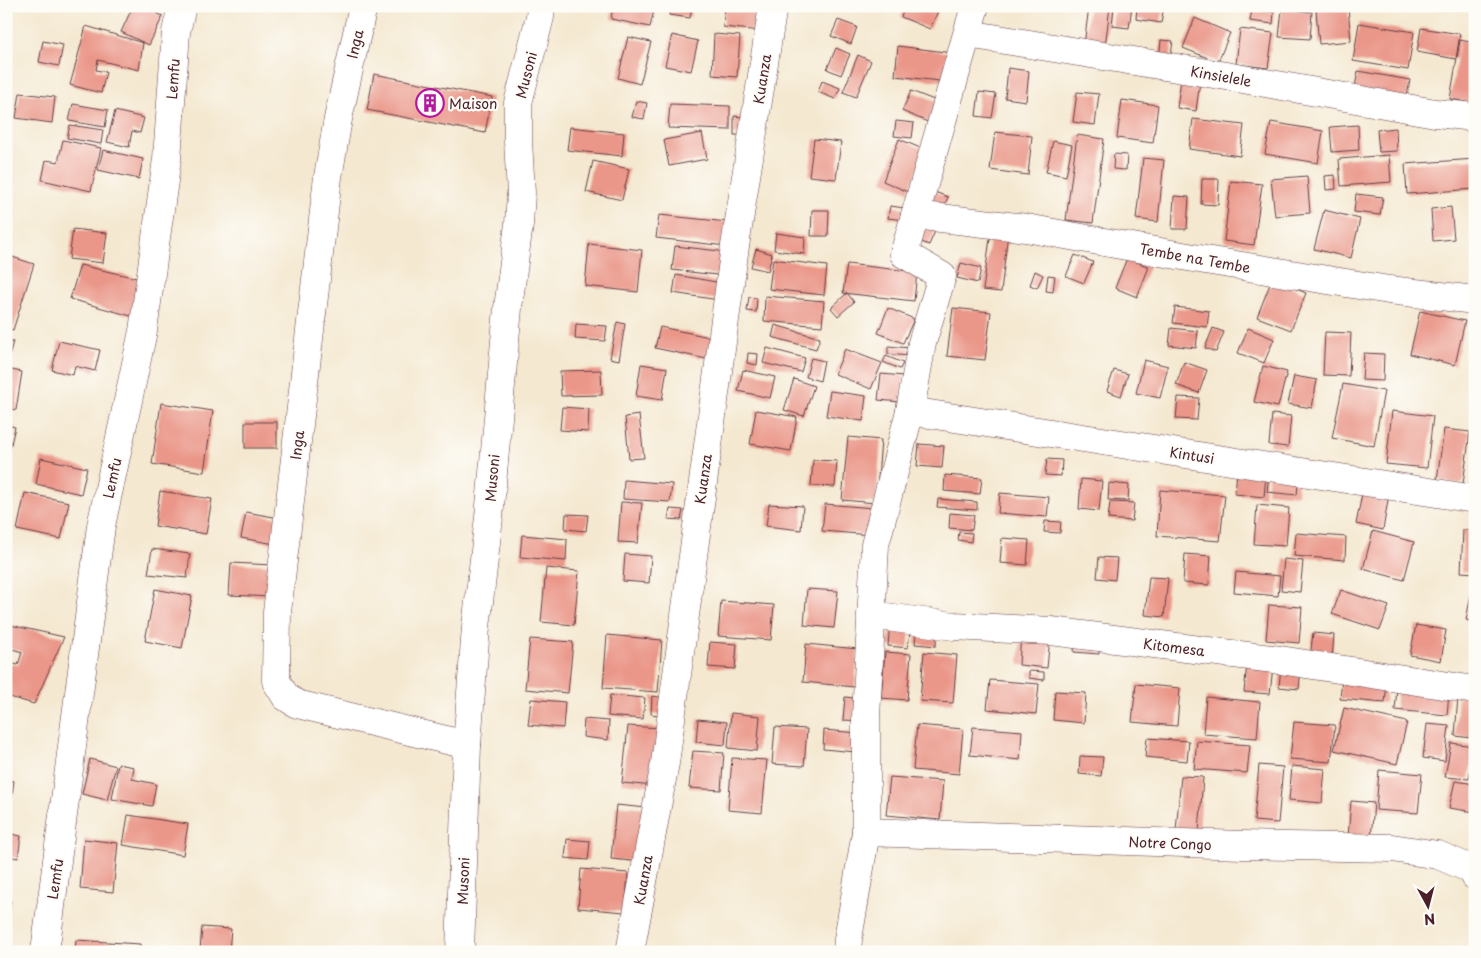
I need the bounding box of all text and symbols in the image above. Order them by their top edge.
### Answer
street label: Inga [341,27,369,61]
street label: Musoni [510,49,542,101]
street label: Kuanza [748,52,776,106]
street label: Lemfu [161,58,185,100]
street label: Kinsielele [1189,60,1253,92]
building icon: Maison [415,88,445,118]
place label: Maison [449,93,498,114]
street label: Tembe na Tembe [1138,238,1252,278]
street label: Inga [285,429,309,461]
street label: Kintusi [1168,441,1216,469]
street label: Kuanza [689,452,717,505]
street label: Musoni [479,453,505,503]
street label: Lemfu [97,456,127,500]
street label: Kitomesa [1142,633,1207,661]
street label: Notre Congo [1128,831,1212,855]
street label: Kuanza [628,853,658,907]
street label: Lemfu [42,857,68,901]
street label: Musoni [452,857,474,905]
north arrow [1404,880,1454,930]
text: N [1423,908,1436,930]

